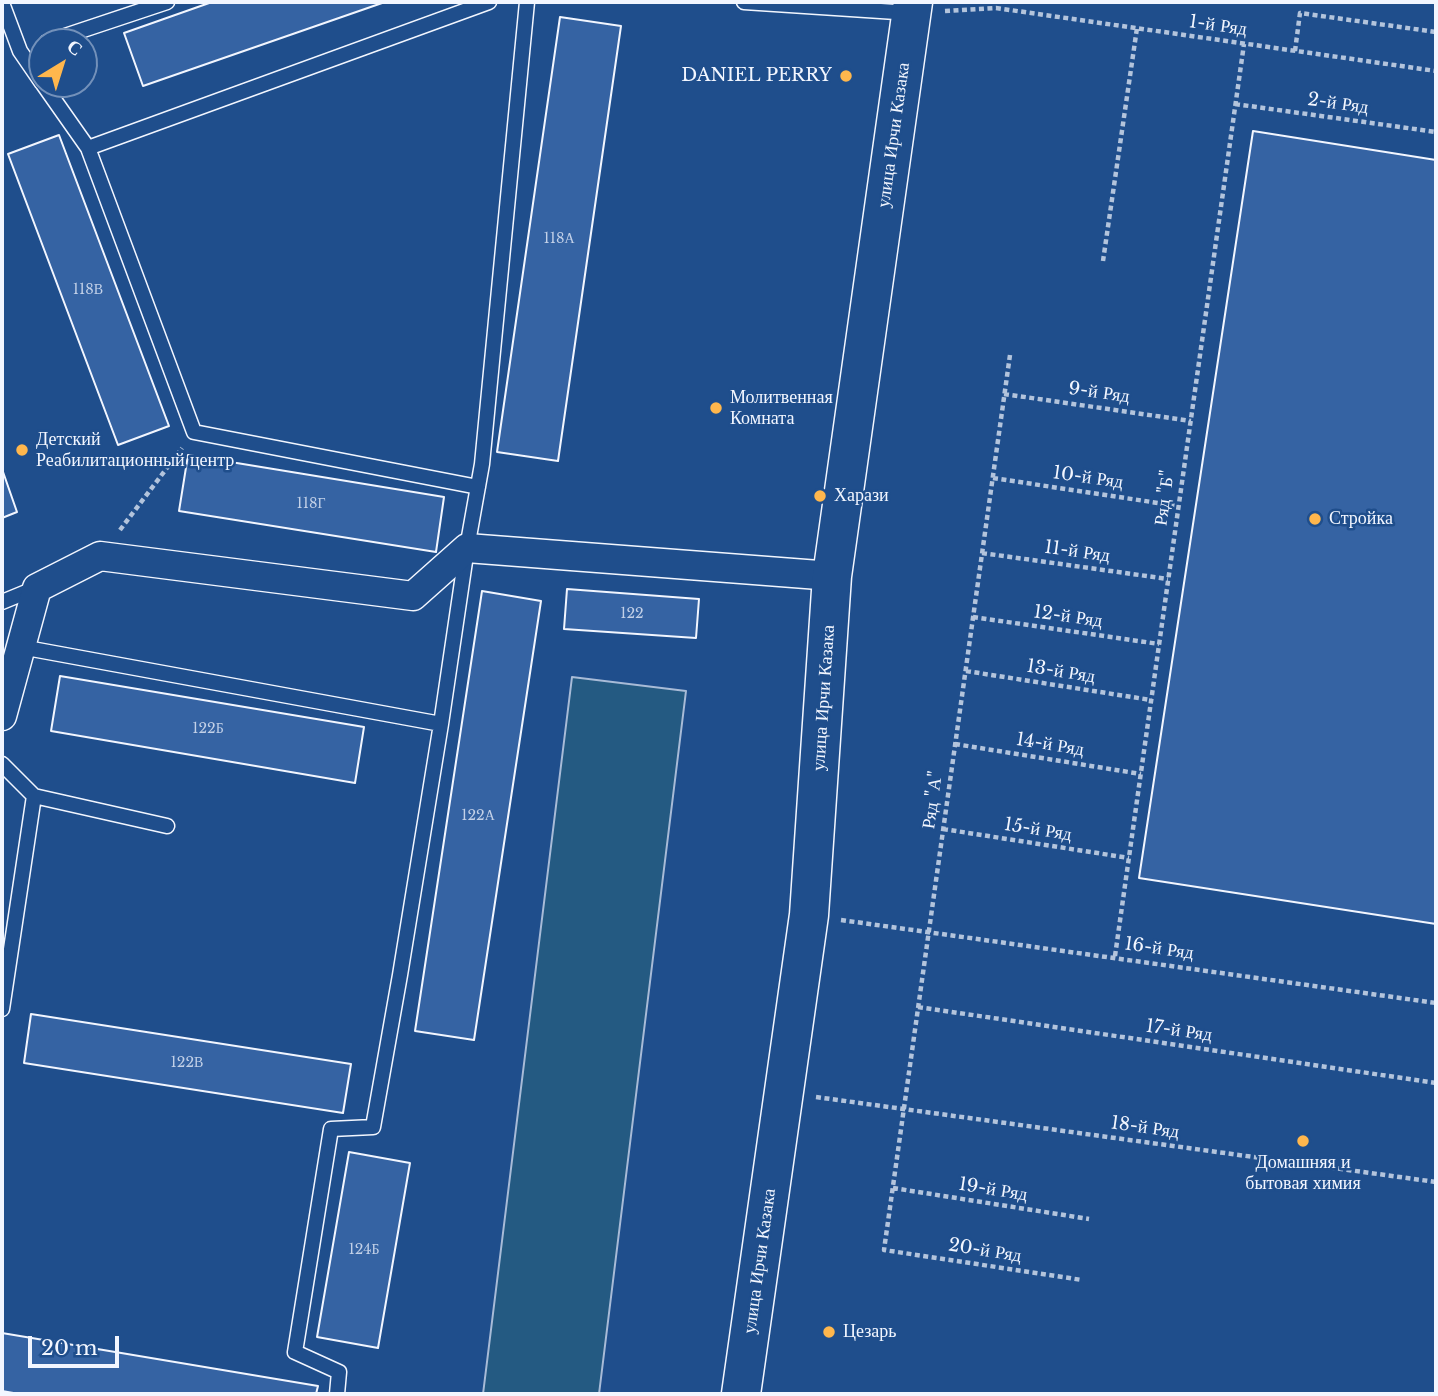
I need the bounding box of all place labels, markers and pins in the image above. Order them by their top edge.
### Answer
place label: DANIEL PERRY [681,65,832,87]
marker: DANIEL PERRY [838,68,854,84]
place label: Молитвенная Комната [730,387,833,430]
marker: Молитвенная Комната [708,400,724,416]
place label: Детский Реабилитационный центр [36,429,234,472]
marker: Детский Реабилитационный центр [14,442,30,458]
place label: Харази [834,485,889,507]
marker: Харази [812,488,828,504]
place label: Стройка [1329,508,1393,530]
marker: Стройка [1307,511,1323,527]
marker: Домашняя и бытовая химия [1295,1133,1311,1149]
place label: Домашняя и бытовая химия [1245,1152,1361,1194]
place label: Цезарь [843,1321,897,1343]
marker: Цезарь [821,1324,837,1340]

